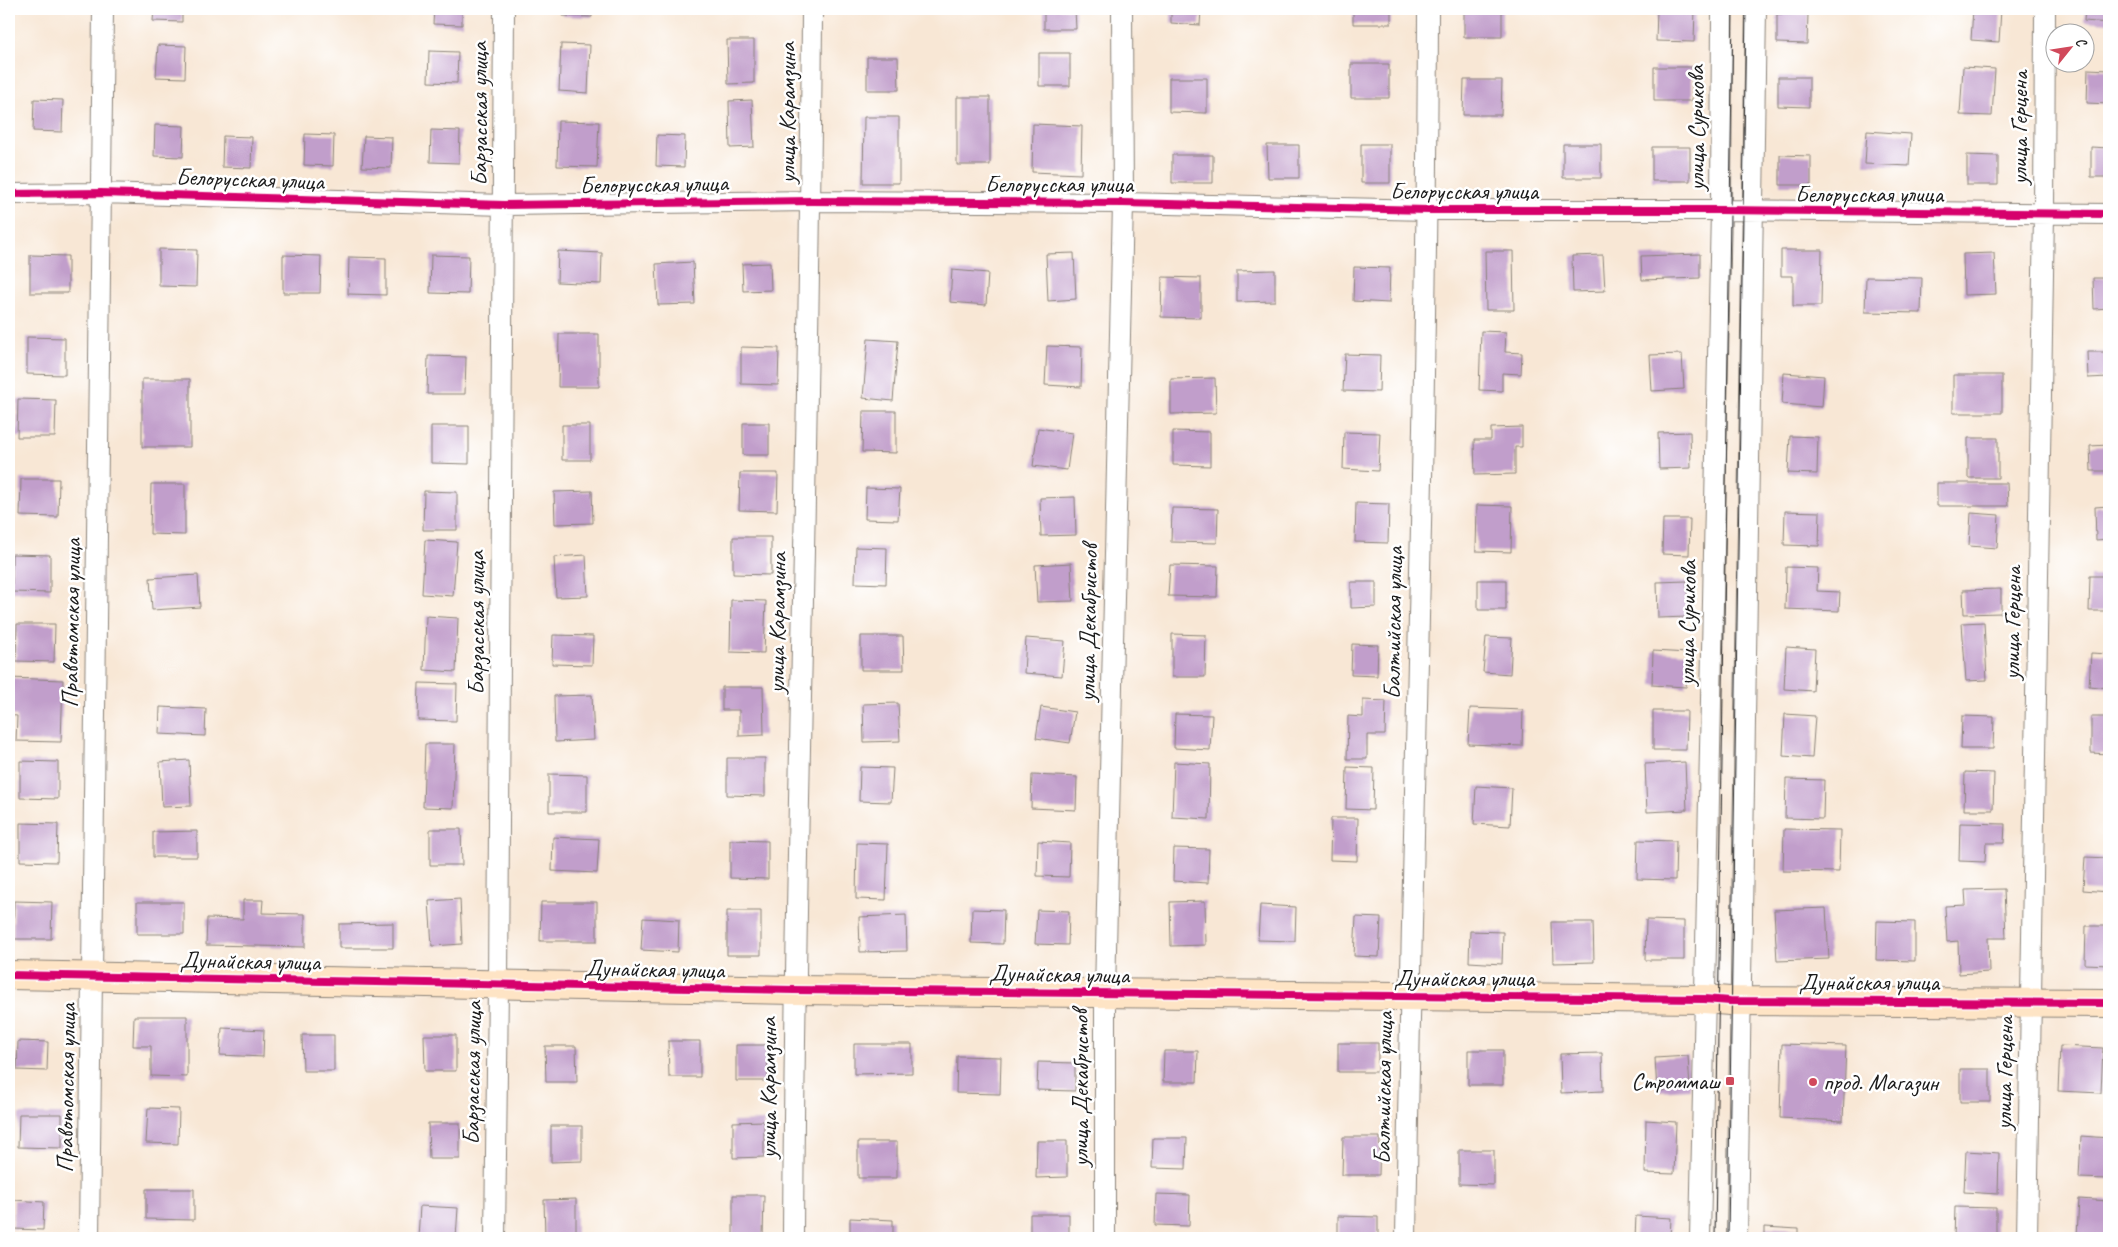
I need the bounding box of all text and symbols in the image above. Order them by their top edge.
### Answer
north arrow [2046,22,2096,72]
text: С [2072,35,2091,51]
street label: Барзасская улица [464,41,494,186]
street label: улица Карамзина [772,41,802,185]
street label: улица Сурикова [1681,64,1711,193]
street label: улица Герцена [2004,69,2034,187]
street label: Белорусская улица [175,161,326,197]
street label: Белорусская улица [580,168,730,200]
street label: Белорусская улица [985,169,1134,199]
street label: Белорусская улица [1390,176,1539,206]
street label: Белорусская улица [1795,179,1944,209]
street label: Правотомская улица [55,537,87,708]
street label: улица Декабристов [1072,540,1104,704]
street label: Балтийская улица [1377,545,1409,700]
street label: Барзасская улица [461,550,491,695]
street label: улица Карамзина [761,551,793,696]
street label: улица Сурикова [1671,559,1703,688]
street label: улица Герцена [1996,564,2028,682]
street label: Дунайская улица [180,945,322,977]
street label: Дунайская улица [584,953,726,985]
street label: Дунайская улица [989,958,1131,990]
street label: Дунайская улица [1394,963,1536,993]
street label: Дунайская улица [1799,967,1941,997]
street label: Барзасская улица [456,999,488,1145]
street label: Правотомская улица [50,1002,82,1173]
street label: улица Декабристов [1065,1005,1095,1169]
street label: Балтийская улица [1367,1010,1399,1165]
street label: улица Герцена [1988,1014,2020,1132]
street label: улица Карамзина [753,1016,783,1160]
place label: Строммаш [1631,1066,1721,1096]
place label: прод. Магазин [1823,1067,1940,1097]
marker: Строммаш [1724,1075,1736,1087]
marker: прод. Магазин [1807,1076,1819,1088]

